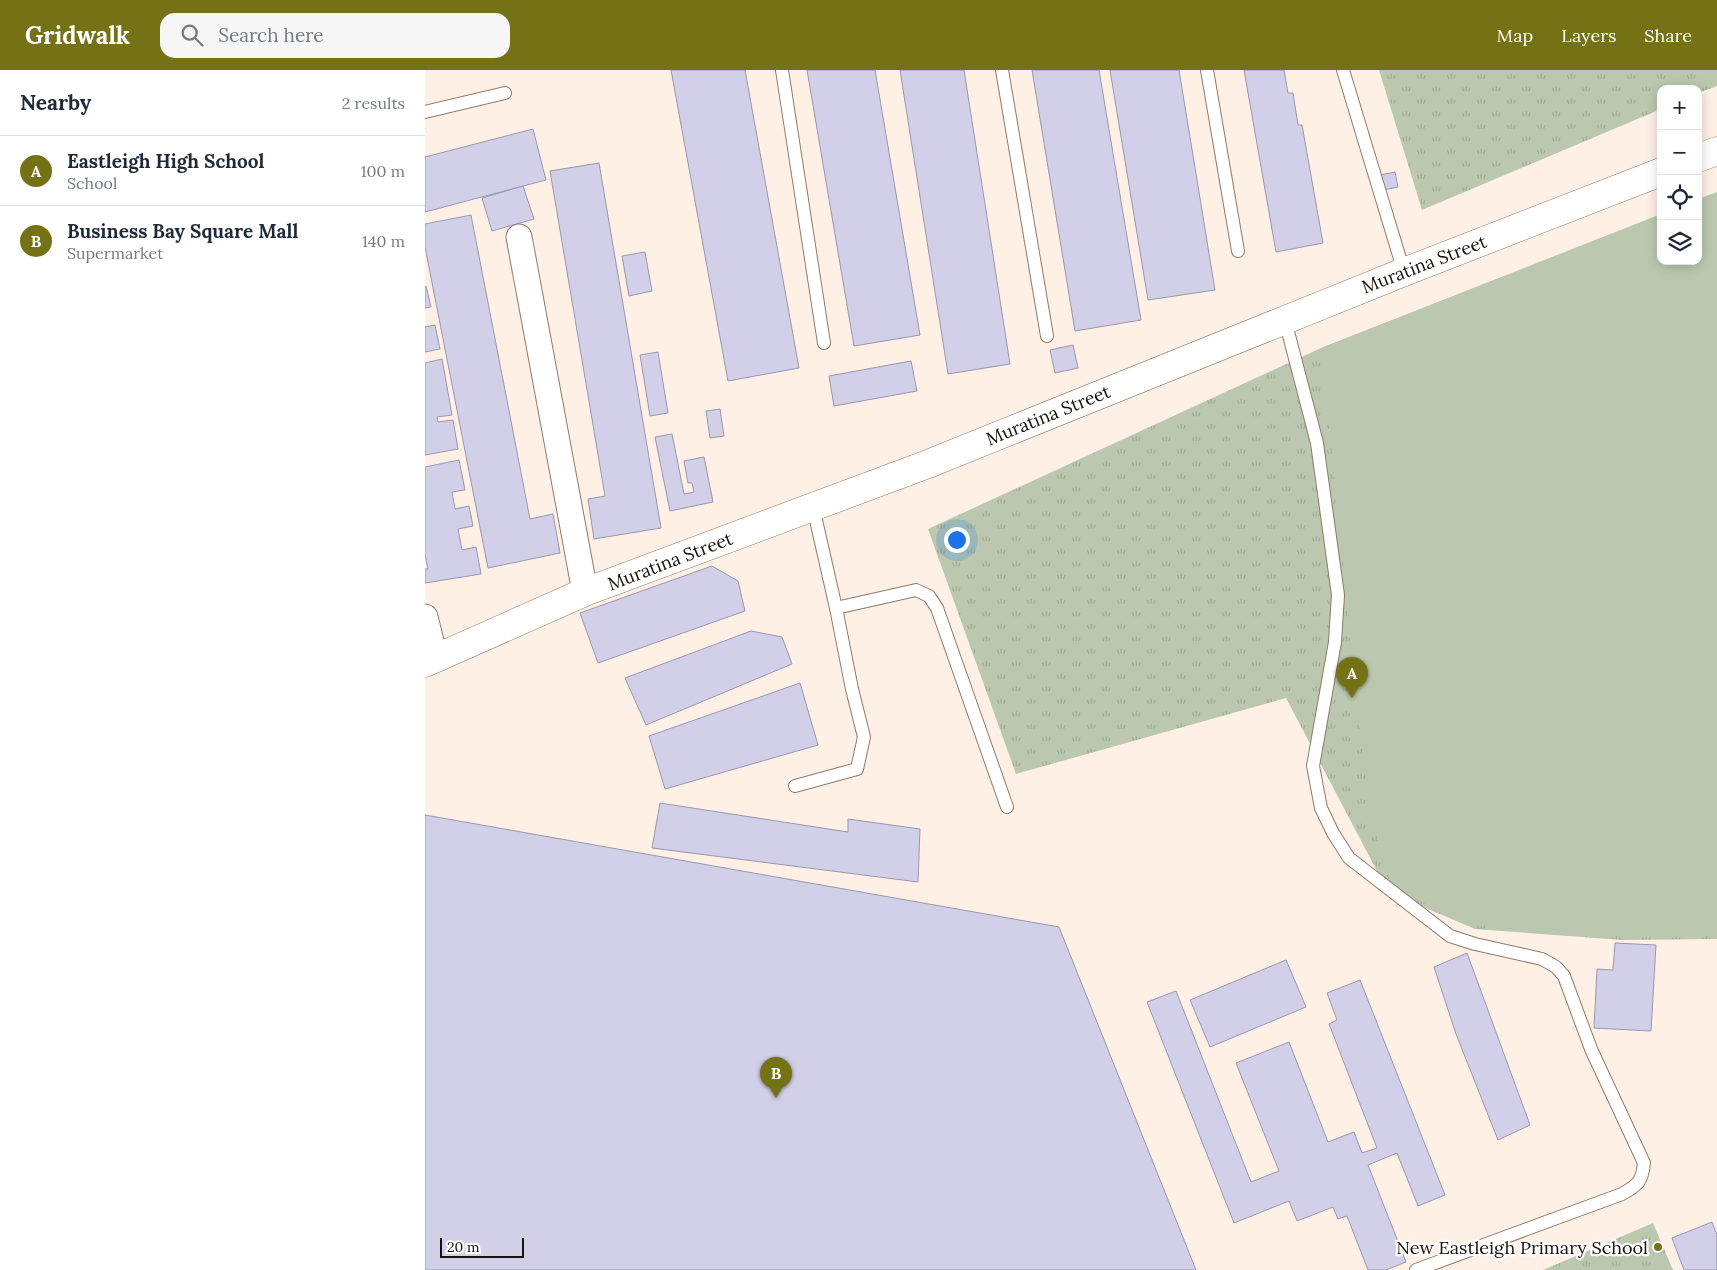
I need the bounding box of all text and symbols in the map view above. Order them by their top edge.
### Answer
search box [160,13,510,58]
text: Gridwalk [25,20,130,51]
icon: search [178,21,206,49]
text: Search here [218,23,324,47]
text: Map [1497,24,1533,47]
text: Layers [1561,24,1616,47]
text: Share [1644,24,1692,47]
map controls [1657,85,1702,265]
button: + [1657,85,1702,130]
text: Nearby [20,89,91,116]
text: 2 results [342,93,405,113]
button: − [1657,130,1702,175]
text: Eastleigh High School [67,149,264,173]
text: A [31,161,41,181]
text: 100 m [361,161,405,181]
text: School [67,173,117,193]
button: locate [1657,175,1702,220]
text: Business Bay Square Mall [67,219,298,243]
button: layers [1657,220,1702,265]
street label: Muratina Street [1358,230,1490,298]
text: B [31,231,41,251]
text: 140 m [362,231,405,251]
text: Supermarket [67,243,163,263]
street label: Muratina Street [982,380,1114,450]
street label: Muratina Street [604,527,736,595]
your location [944,527,970,553]
pin: A [1336,657,1368,698]
pin: B [760,1057,792,1098]
scale bar [440,1235,524,1258]
place label: New Eastleigh Primary School [1396,1236,1648,1259]
text: 20 m [447,1238,479,1256]
marker: New Eastleigh Primary School [1652,1241,1664,1253]

